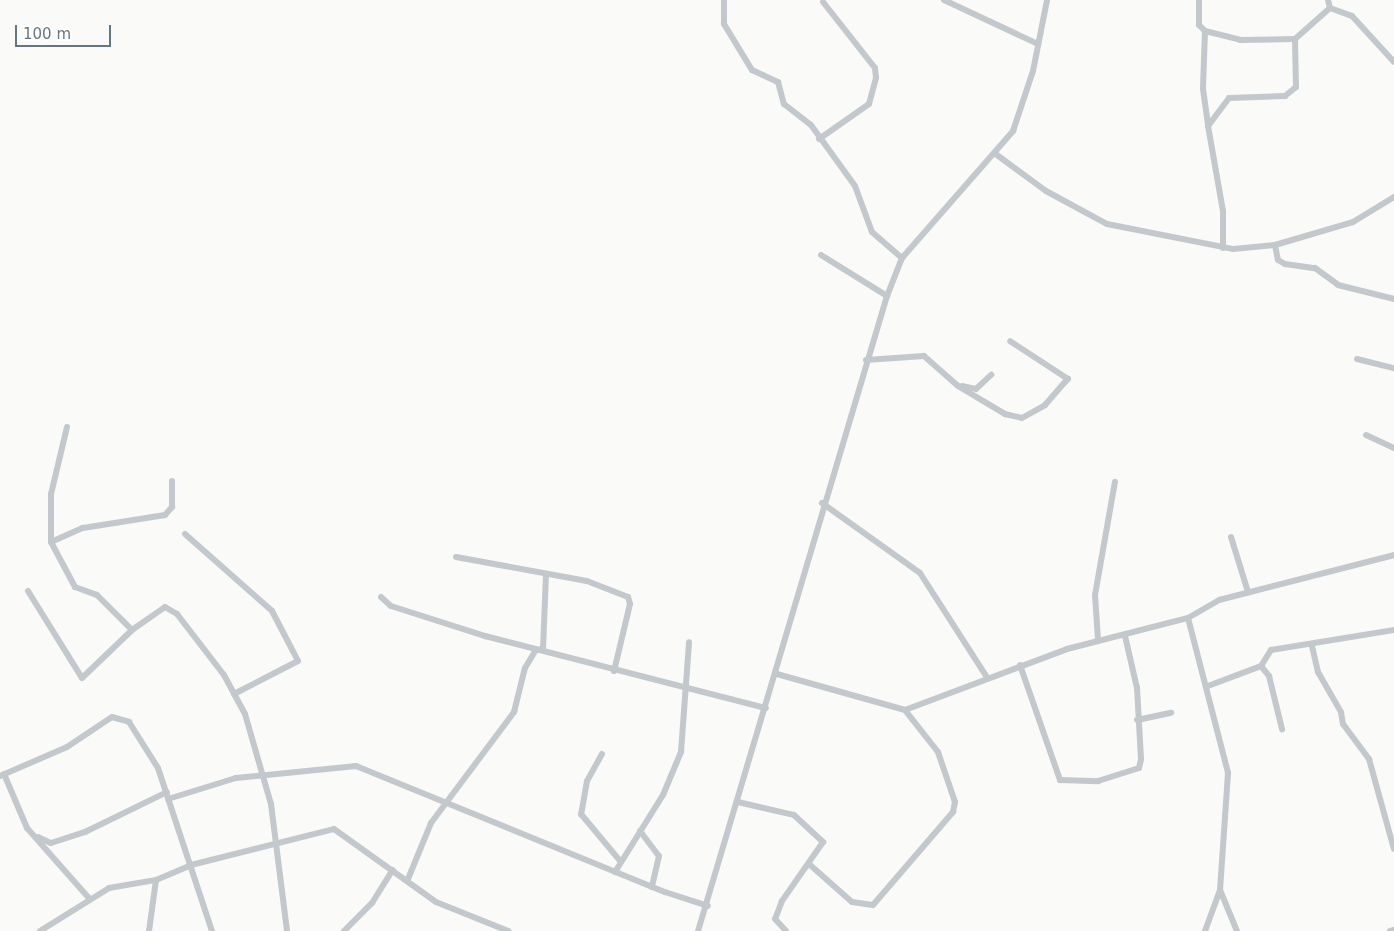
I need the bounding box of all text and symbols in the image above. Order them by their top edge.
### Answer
scale bar [18,15,114,47]
text: 100 m [23,25,71,43]

